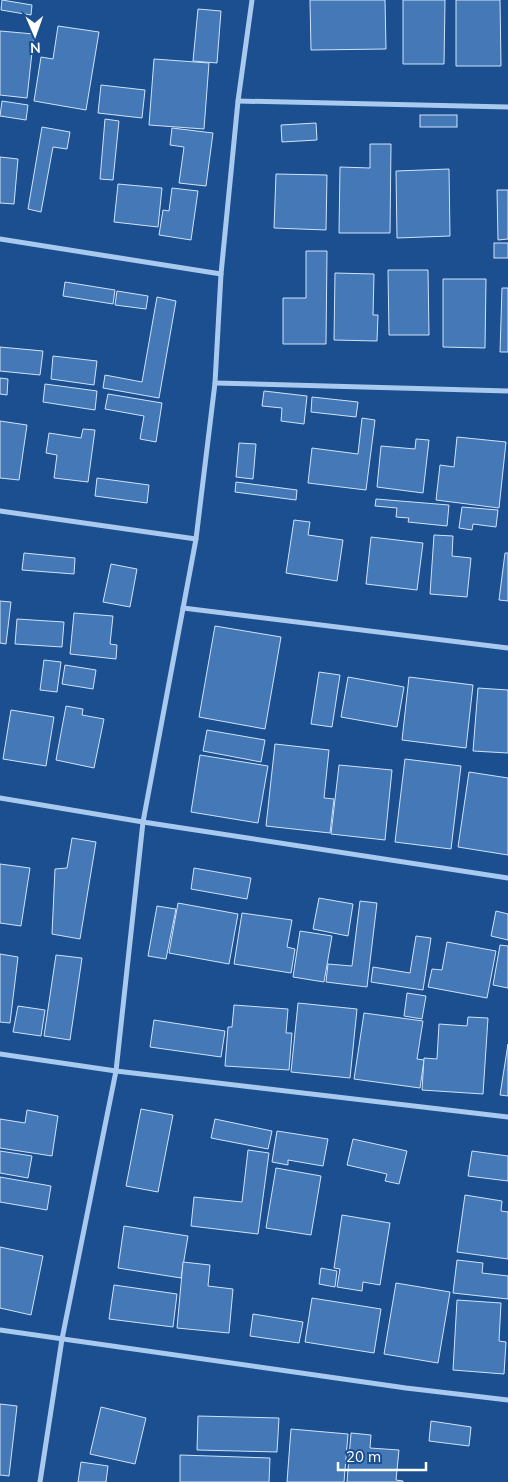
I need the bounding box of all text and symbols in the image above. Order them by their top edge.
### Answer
north arrow [10,10,60,60]
text: N [30,39,41,57]
scale bar [338,1440,426,1472]
text: 20 m [346,1447,381,1466]

